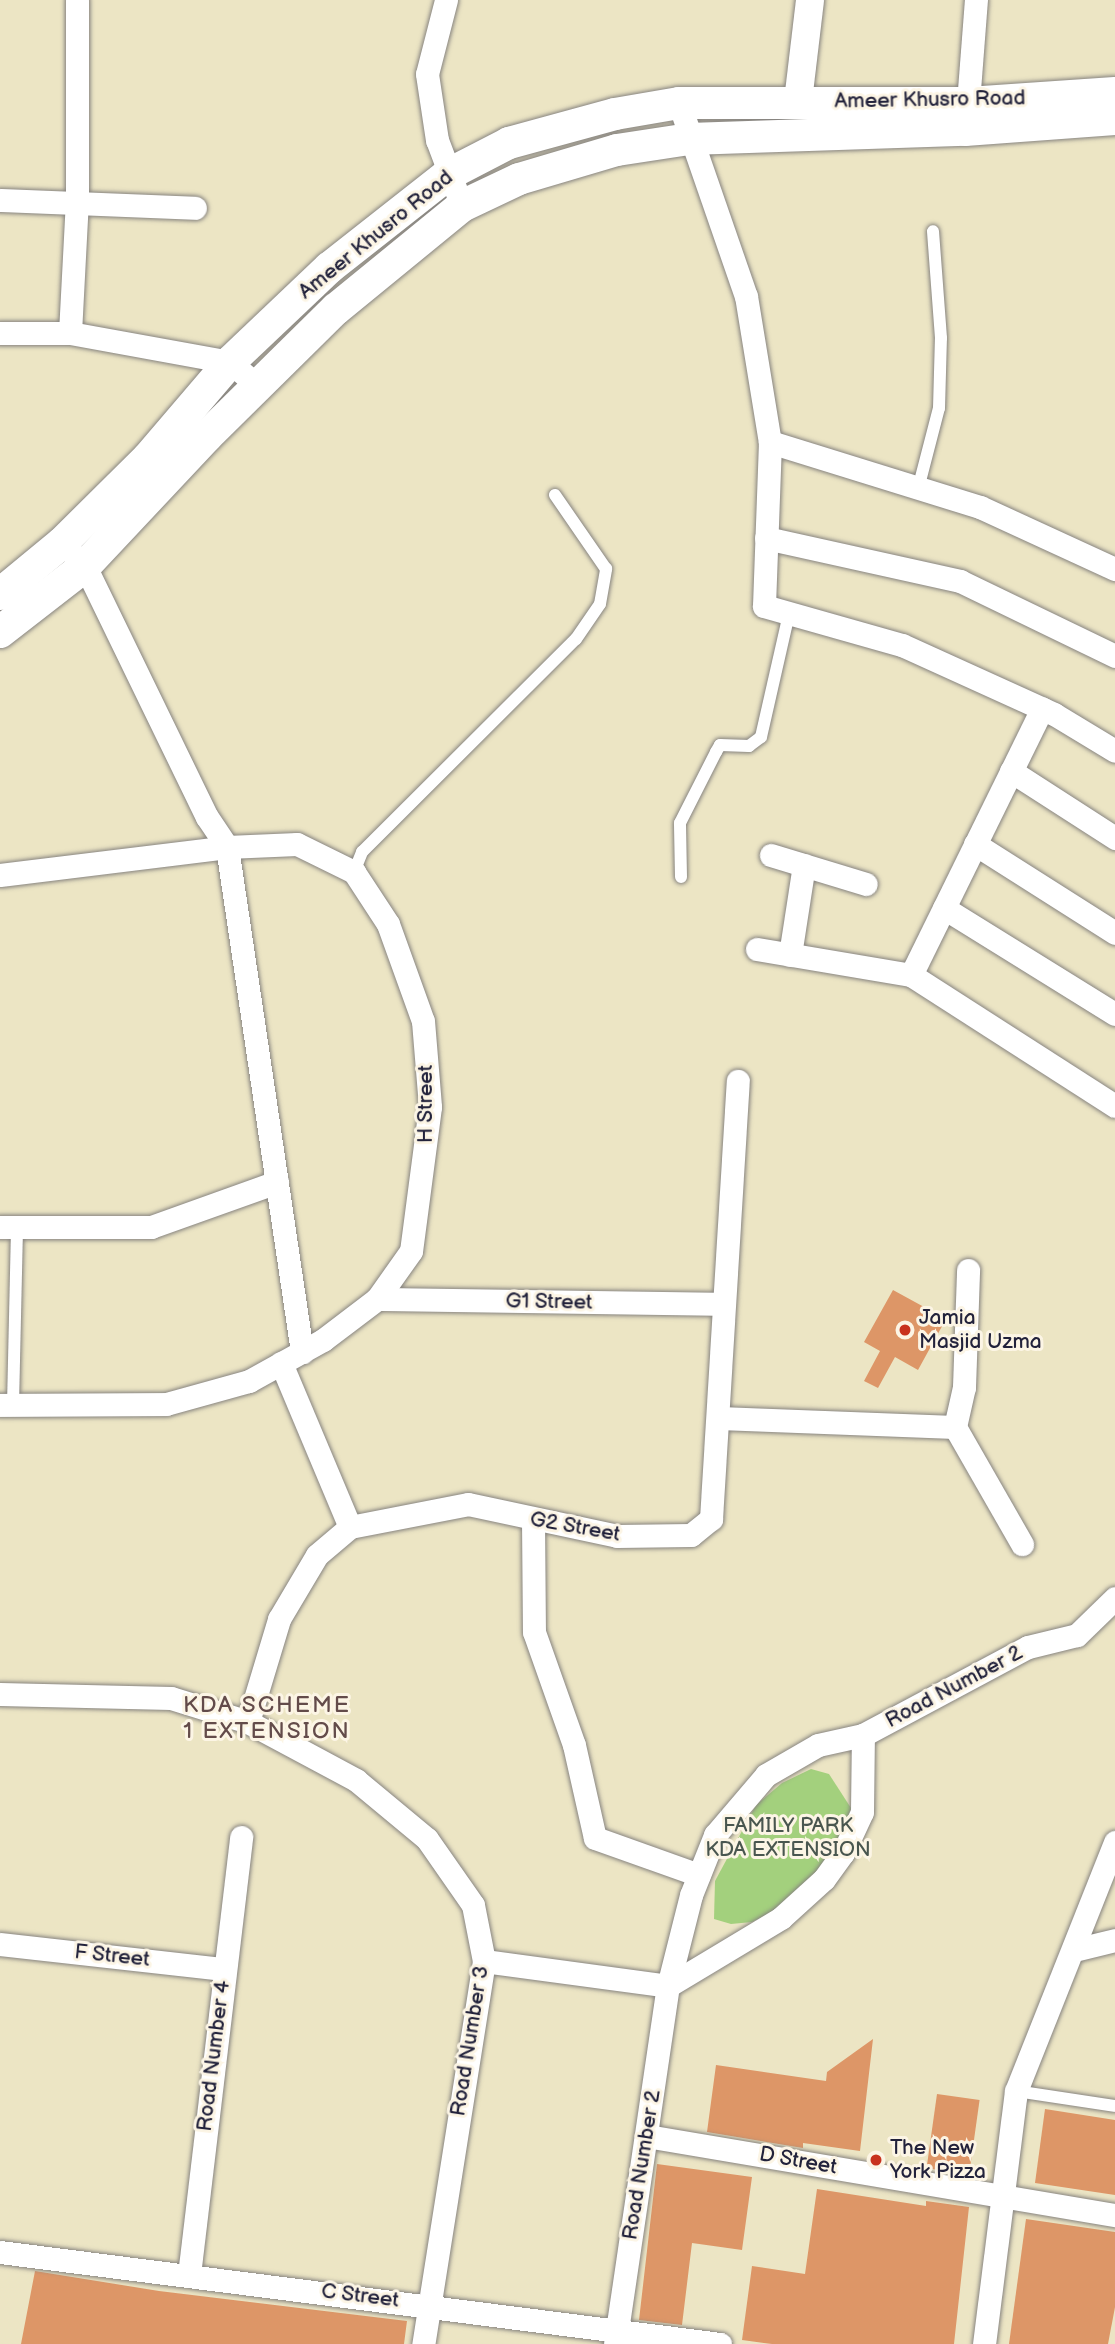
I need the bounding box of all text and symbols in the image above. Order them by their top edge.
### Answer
street label: Ameer Khusro Road [834,86,1026,114]
street label: Ameer Khusro Road [294,165,458,305]
street label: H Street [413,1065,439,1143]
street label: G1 Street [505,1289,593,1315]
place label: Jamia Masjid Uzma [919,1305,1042,1355]
marker: Jamia Masjid Uzma [897,1322,913,1338]
street label: G2 Street [528,1507,622,1547]
street label: Road Number 2 [881,1640,1027,1734]
district label: KDA SCHEME 1 EXTENSION [184,1691,350,1745]
park label: FAMILY PARK KDA EXTENSION [705,1813,871,1863]
street label: F Street [73,1940,151,1972]
street label: Road Number 3 [446,1964,494,2118]
street label: Road Number 4 [192,1979,236,2133]
street label: Road Number 2 [618,2088,666,2242]
place label: The New York Pizza [890,2135,986,2185]
street label: D Street [757,2142,839,2180]
marker: The New York Pizza [868,2152,884,2168]
street label: C Street [320,2279,400,2313]

